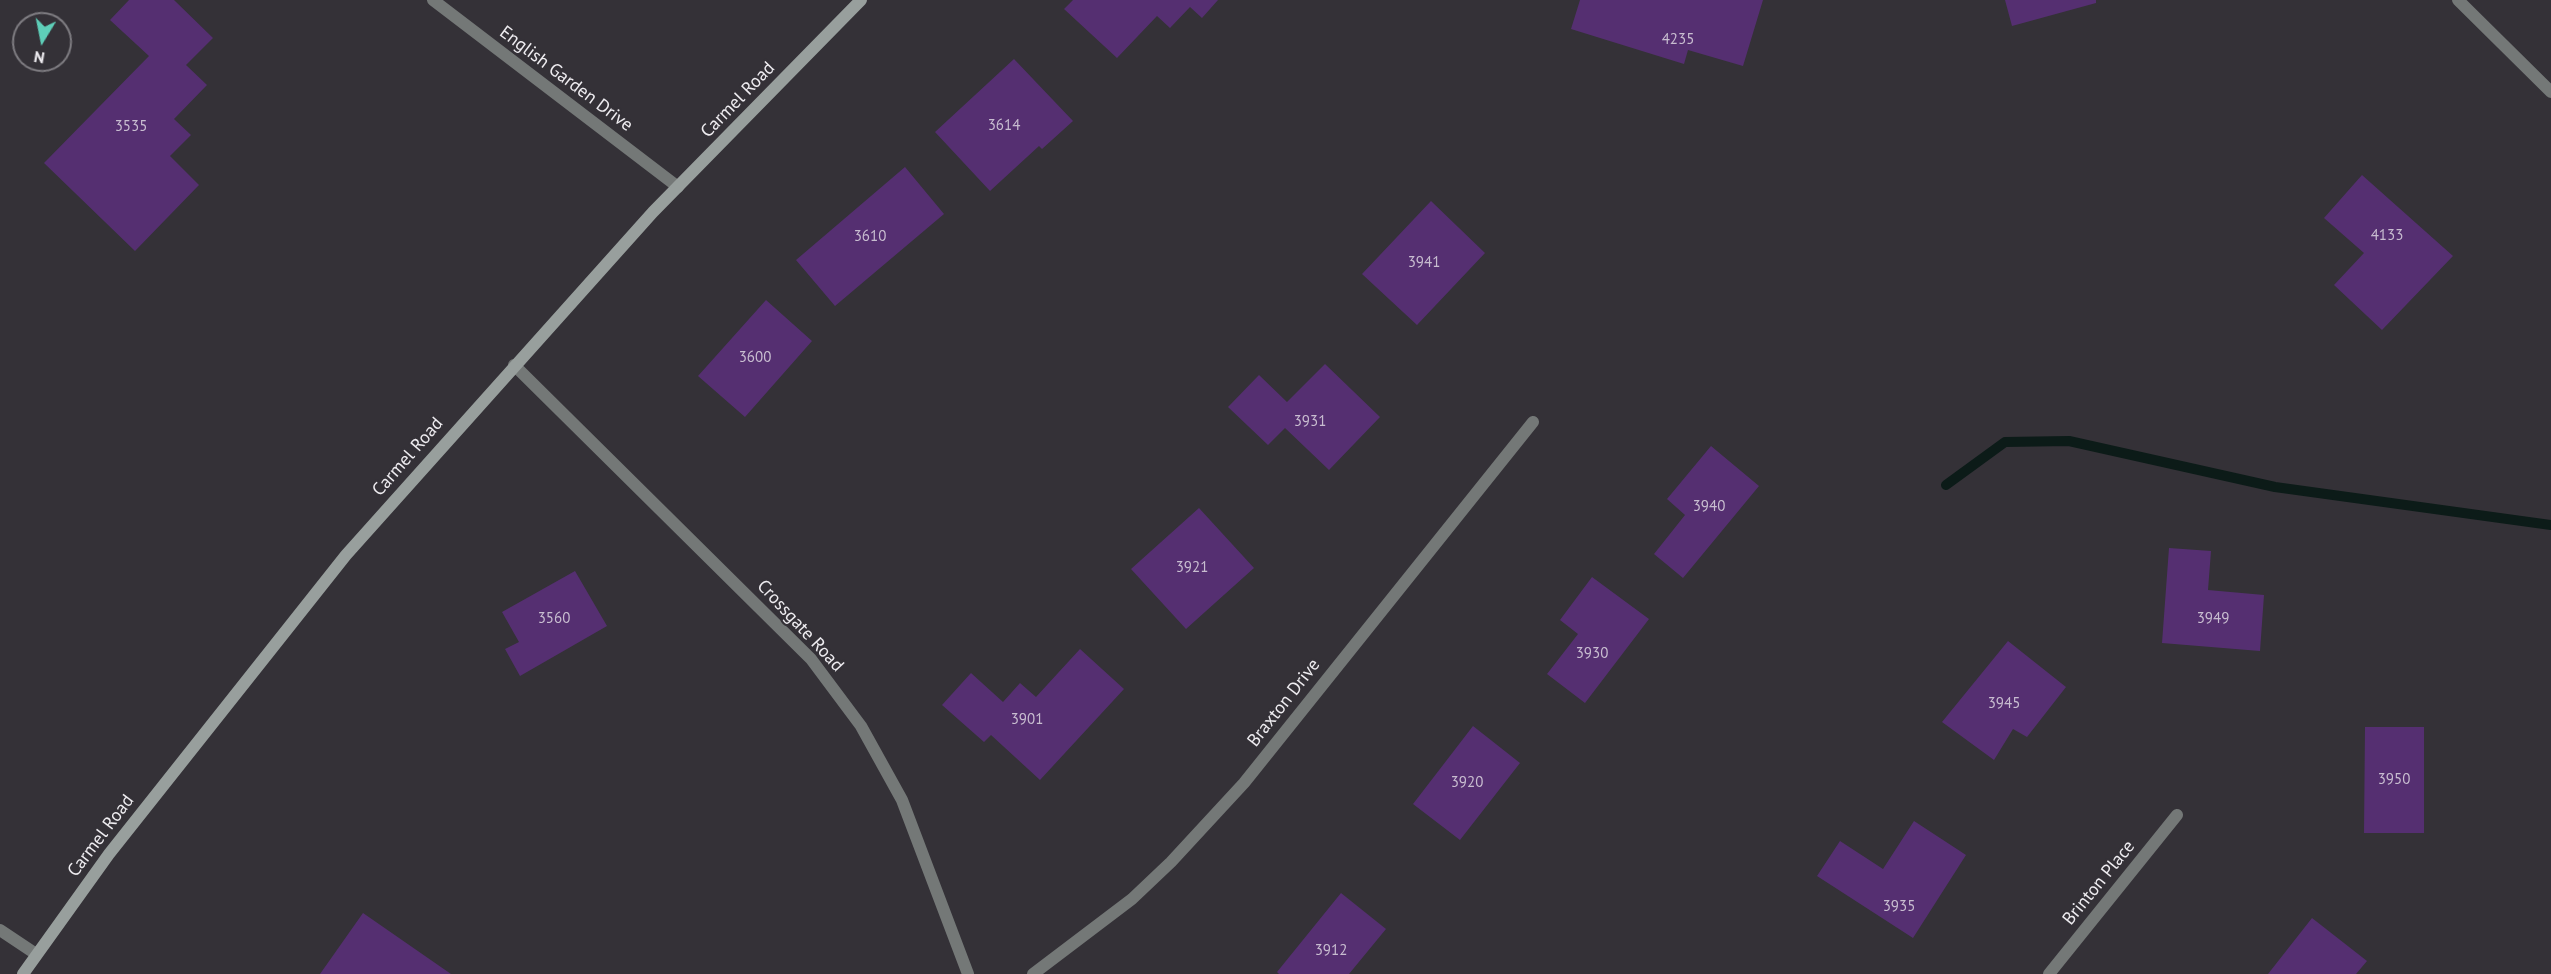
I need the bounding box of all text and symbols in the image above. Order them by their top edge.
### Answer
north arrow [12,12,72,72]
street label: English Garden Drive [495,22,637,136]
house number: 4235 [1662,31,1694,49]
text: N [32,47,46,69]
street label: Carmel Road [697,58,779,142]
house number: 3614 [988,117,1020,135]
house number: 3535 [115,118,147,136]
house number: 4133 [2371,227,2403,245]
house number: 3610 [854,228,886,246]
house number: 3941 [1408,254,1440,272]
house number: 3600 [739,349,771,367]
street label: Carmel Road [368,413,448,501]
house number: 3931 [1294,413,1326,431]
house number: 3940 [1693,498,1725,516]
house number: 3921 [1176,559,1208,577]
street label: Crossgate Road [752,576,848,676]
house number: 3560 [538,610,570,628]
house number: 3949 [2197,610,2229,628]
house number: 3930 [1576,645,1608,663]
street label: Braxton Drive [1243,655,1325,751]
house number: 3945 [1988,695,2020,713]
house number: 3901 [1011,711,1043,729]
house number: 3950 [2378,771,2410,789]
house number: 3920 [1451,774,1483,792]
street label: Carmel Road [63,791,139,881]
street label: Brinton Place [2058,836,2140,930]
house number: 3935 [1883,898,1915,916]
house number: 3912 [1315,942,1347,960]

